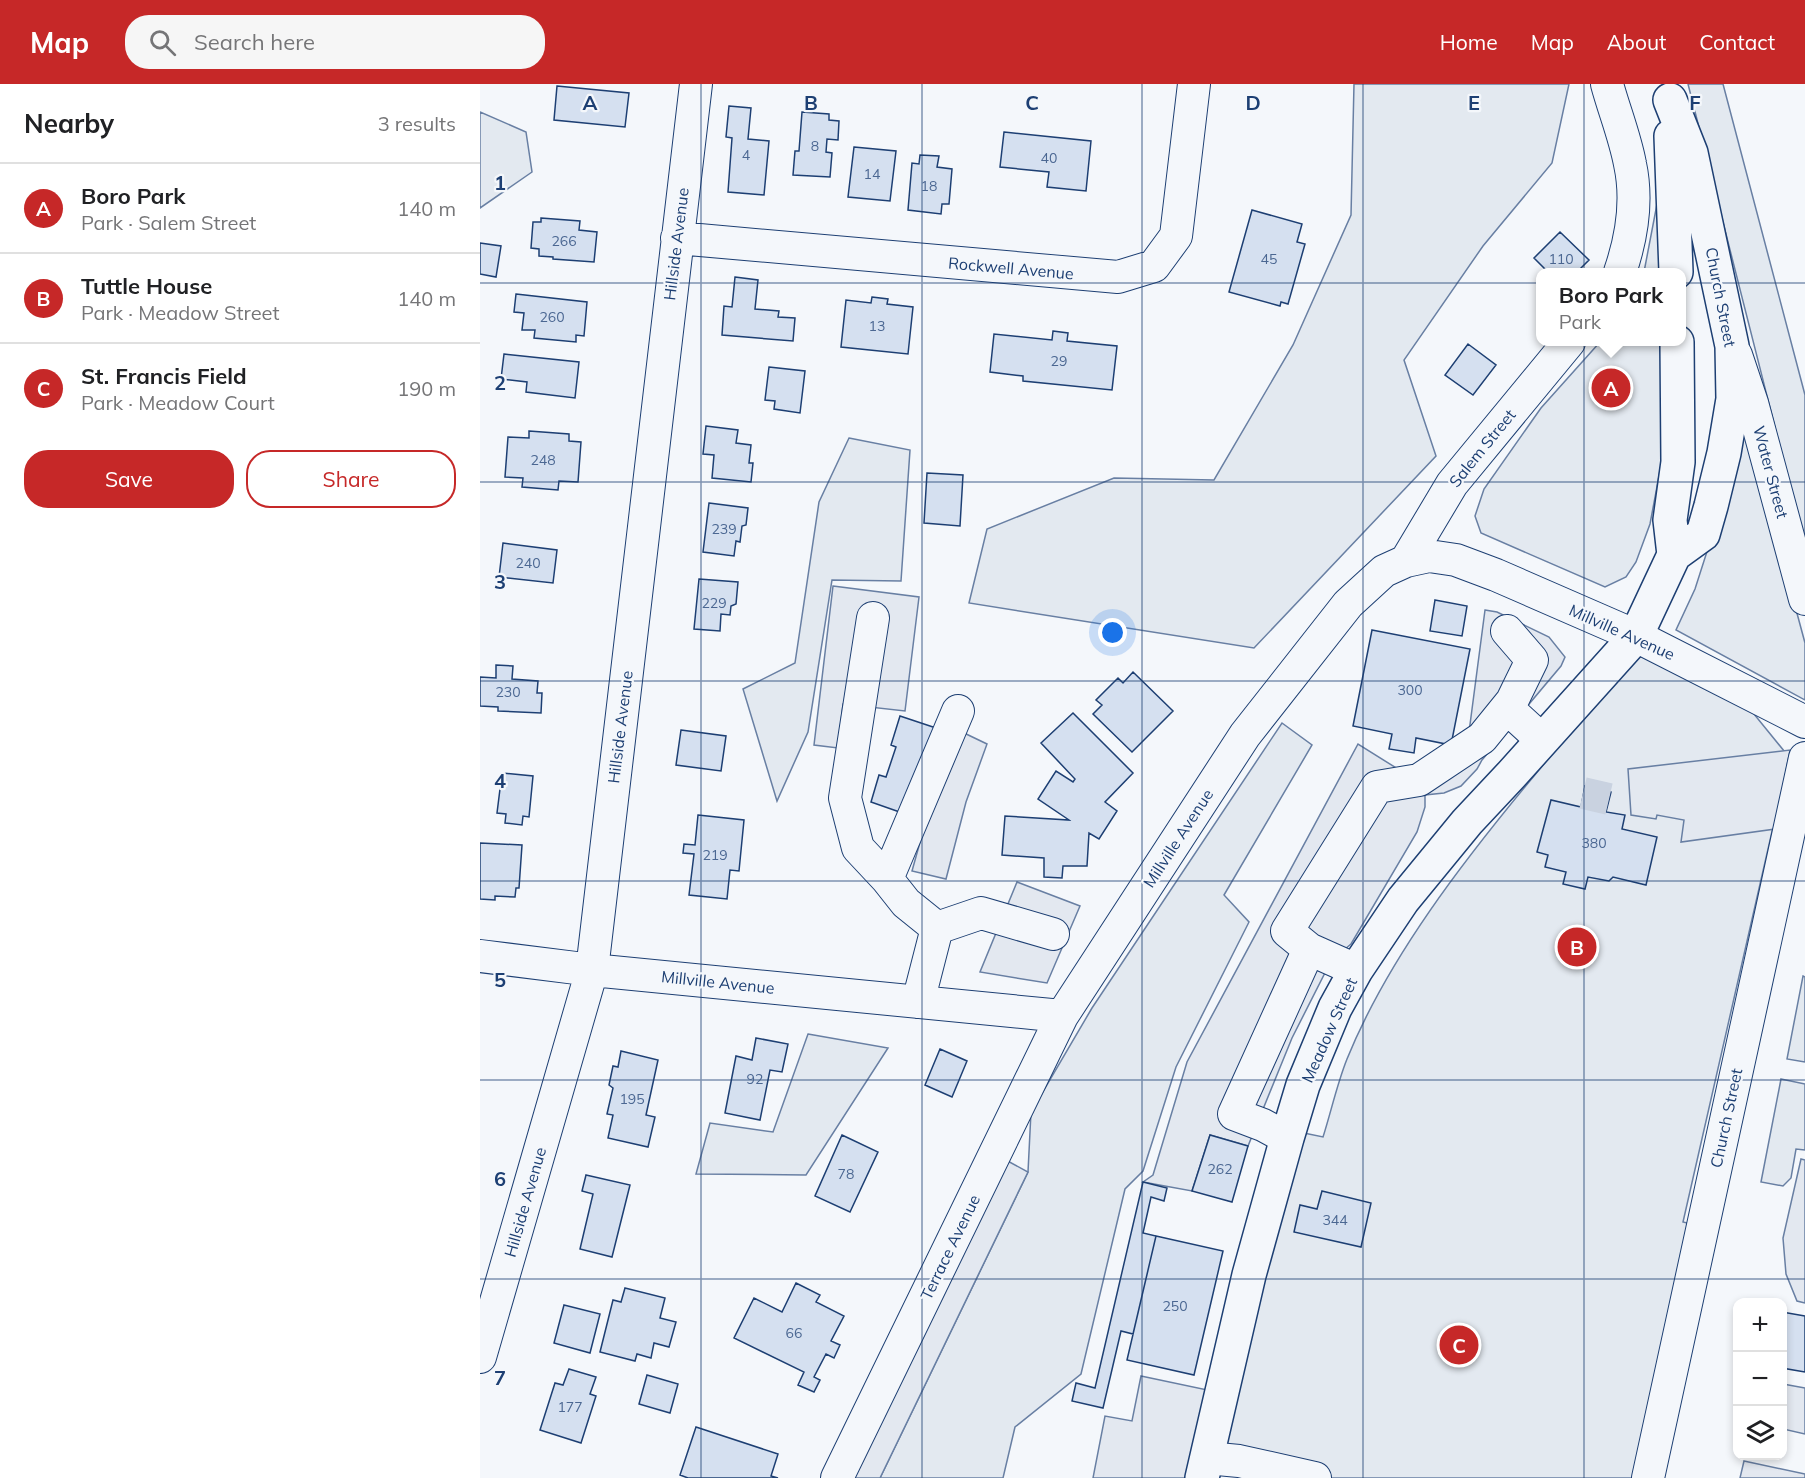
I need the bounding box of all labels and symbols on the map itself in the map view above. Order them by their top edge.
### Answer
text: A [583,90,598,115]
text: B [804,90,818,115]
text: C [1025,90,1039,115]
text: D [1245,90,1261,115]
text: E [1468,90,1480,115]
text: F [1689,90,1701,115]
house number: 8 [811,137,819,155]
house number: 4 [742,146,751,164]
house number: 40 [1041,149,1057,167]
house number: 14 [864,165,881,183]
text: 1 [494,170,506,195]
house number: 18 [921,177,937,195]
street label: Hillside Avenue [659,186,693,302]
house number: 266 [551,232,577,250]
street label: Church Street [1702,246,1741,349]
house number: 45 [1261,250,1277,268]
house number: 110 [1548,250,1574,268]
street label: Rockwell Avenue [947,253,1075,283]
house number: 260 [539,308,565,326]
house number: 13 [869,317,885,335]
house number: 29 [1051,352,1067,370]
pin: A [1592,366,1630,410]
text: 2 [494,370,506,395]
street label: Salem Street [1444,405,1520,491]
street label: Water Street [1749,424,1793,521]
house number: 248 [530,451,556,469]
house number: 239 [711,520,737,538]
house number: 240 [515,554,541,572]
text: 3 [494,569,506,594]
house number: 229 [701,594,727,612]
street label: Millville Avenue [1566,600,1678,664]
your location [1098,618,1127,647]
street label: Hillside Avenue [603,669,637,785]
house number: 300 [1397,681,1423,699]
house number: 230 [495,683,521,701]
text: 4 [494,768,506,793]
street label: Millville Avenue [1139,785,1217,891]
house number: 380 [1581,834,1607,852]
house number: 219 [702,846,728,864]
pin: B [1558,924,1596,970]
street label: Millville Avenue [660,966,776,998]
text: 5 [494,967,506,992]
street label: Meadow Street [1297,974,1361,1086]
street label: Church Street [1706,1066,1746,1169]
house number: 92 [747,1070,763,1088]
house number: 195 [619,1090,645,1108]
street label: Hillside Avenue [500,1145,550,1259]
house number: 262 [1207,1160,1233,1178]
house number: 78 [838,1165,854,1183]
text: 6 [494,1166,506,1191]
street label: Terrace Avenue [916,1191,984,1303]
house number: 344 [1322,1211,1348,1229]
house number: 250 [1162,1297,1188,1315]
pin: C [1440,1322,1478,1368]
house number: 66 [786,1324,802,1342]
text: 7 [494,1365,506,1390]
house number: 177 [557,1398,583,1416]

